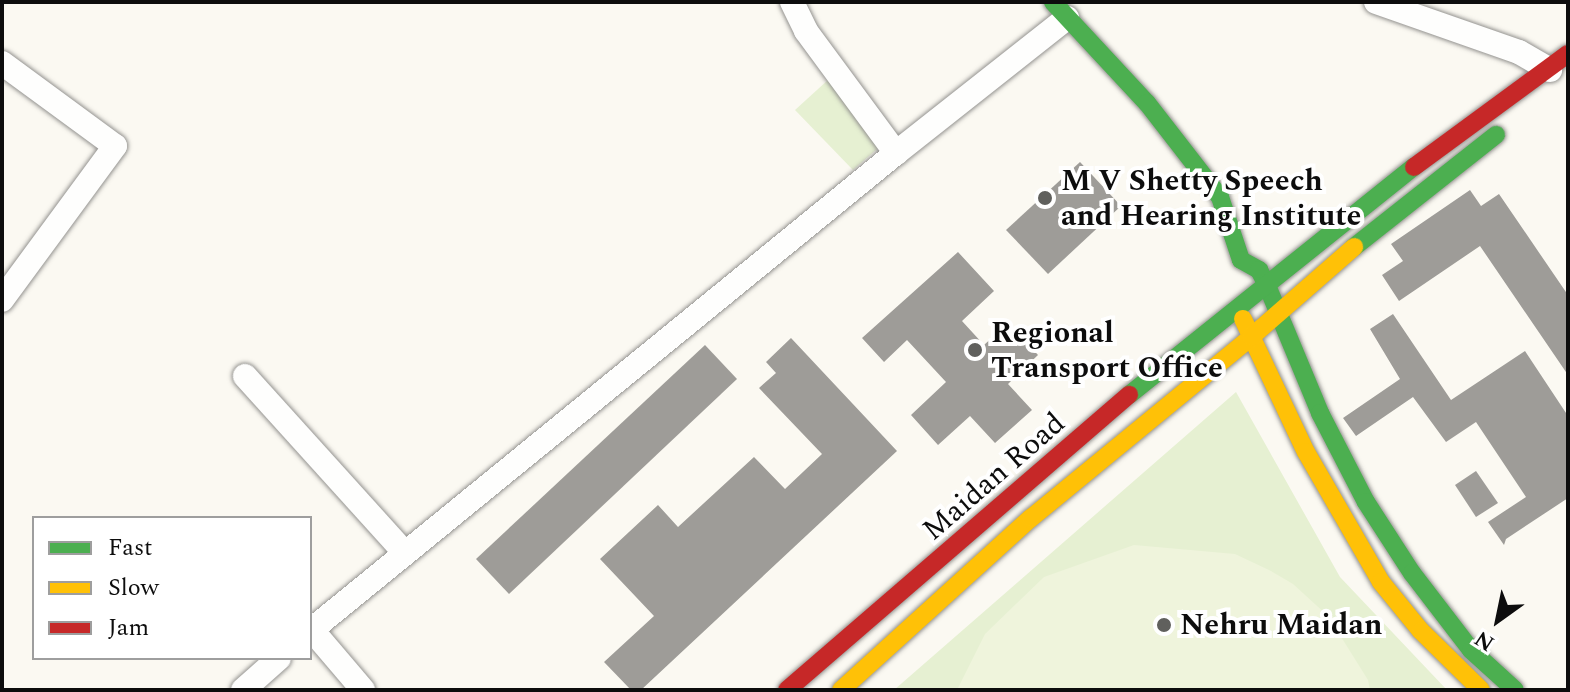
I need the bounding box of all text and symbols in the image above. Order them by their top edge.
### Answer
place label: M V Shetty Speech and Hearing Institute [1061,163,1361,234]
marker: M V Shetty Speech and Hearing Institute [1036,189,1054,207]
place label: Regional Transport Office [991,315,1223,386]
marker: Regional Transport Office [966,341,984,359]
street label: Maidan Road [915,405,1073,549]
legend [32,516,312,660]
text: Fast [108,530,153,566]
text: Slow [108,570,159,606]
north arrow [1458,580,1538,660]
place label: Nehru Maidan [1180,607,1382,643]
text: Jam [108,610,149,646]
marker: Nehru Maidan [1155,616,1173,634]
text: N [1468,622,1501,659]

